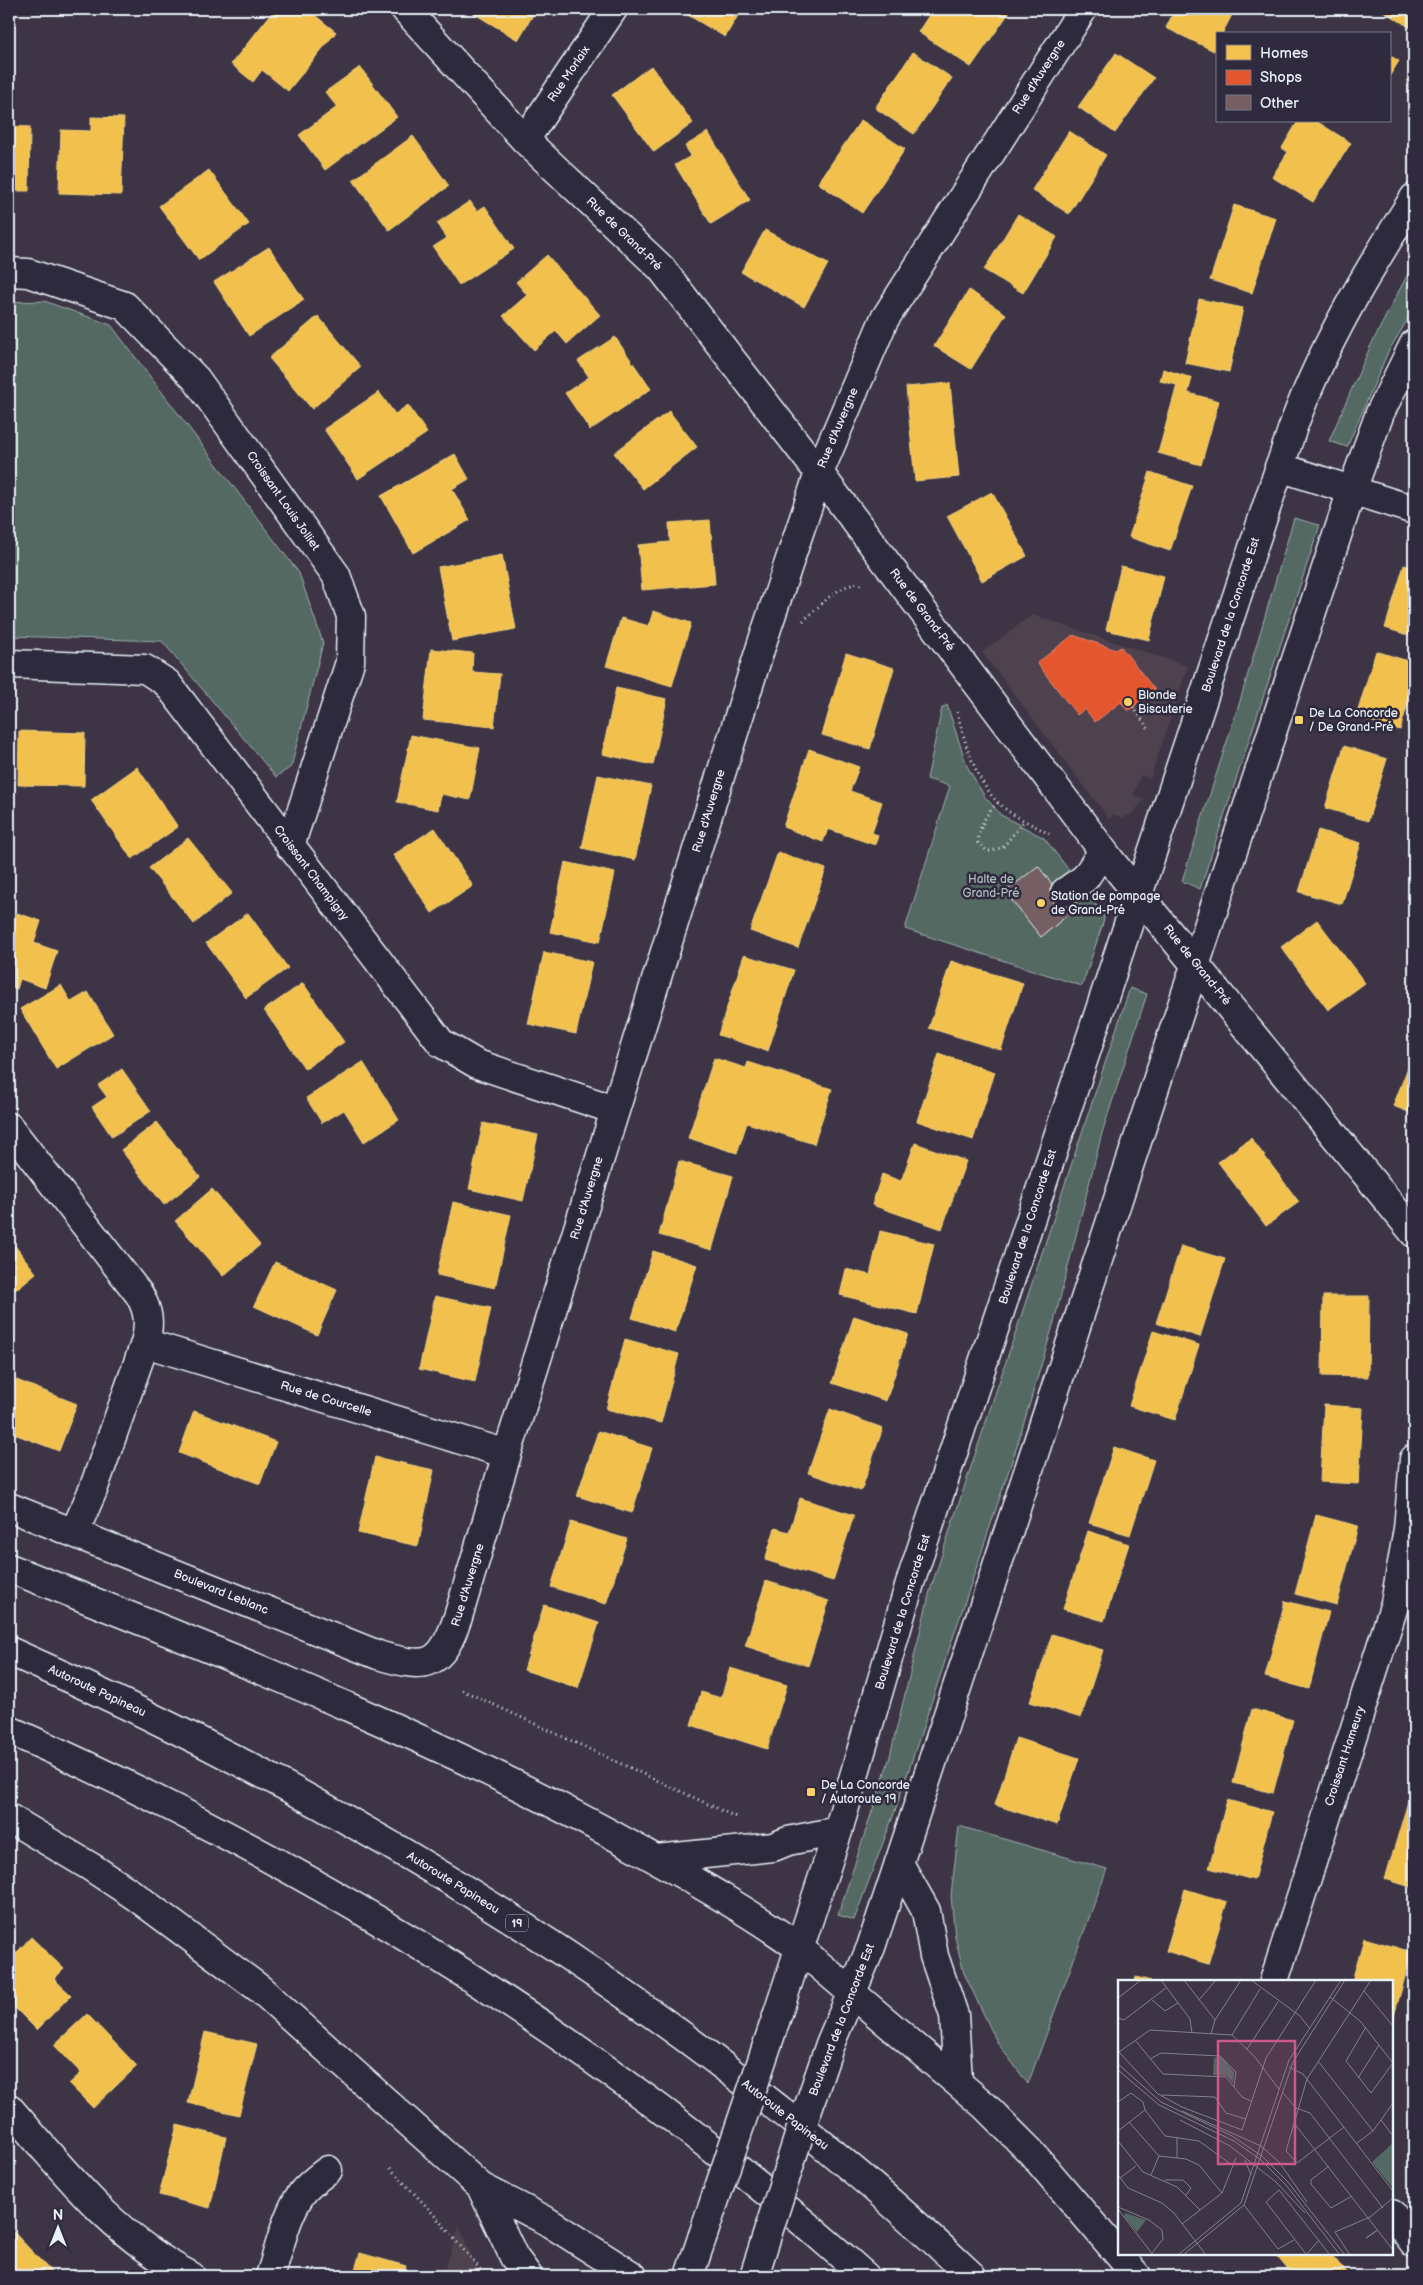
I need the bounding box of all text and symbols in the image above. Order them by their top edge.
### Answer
legend [1216,32,1390,122]
street label: Rue d'Auvergne [1009,37,1069,117]
street label: Rue Morlaix [545,43,594,105]
text: Homes [1260,44,1309,63]
text: Shops [1260,68,1303,87]
text: Other [1260,94,1299,113]
street label: Rue de Grand-Pré [583,194,665,274]
street label: Rue d'Auvergne [814,386,862,470]
street label: Croissant Louis Jolliet [243,448,323,554]
street label: Boulevard de la Concorde Est [1199,535,1263,694]
street label: Rue de Grand-Pré [886,566,958,654]
place label: Blonde Biscuterie [1138,688,1193,717]
marker: Blonde Biscuterie [1122,696,1134,708]
place label: De La Concorde / De Grand-Pré [1309,706,1398,735]
marker: De La Concorde / De Grand-Pré [1293,714,1305,726]
street label: Rue d'Auvergne [689,768,729,854]
street label: Croissant Champigny [270,822,352,924]
park label: Halte de Grand-Pré [963,872,1019,901]
place label: Station de pompage de Grand-Pré [1051,889,1160,918]
marker: Station de pompage de Grand-Pré [1035,897,1047,909]
street label: Rue de Grand-Pré [1160,922,1234,1008]
street label: Boulevard de la Concorde Est [996,1147,1060,1306]
street label: Rue d'Auvergne [567,1155,607,1241]
street label: Rue de Courcelle [279,1378,373,1420]
street label: Boulevard de la Concorde Est [872,1532,934,1692]
street label: Rue d'Auvergne [448,1542,488,1628]
street label: Boulevard Leblanc [171,1566,271,1618]
street label: Autoroute Papineau [46,1662,148,1720]
street label: Croissant Hameury [1322,1704,1368,1808]
place label: De La Concorde / Autoroute 19 [821,1778,910,1807]
marker: De La Concorde / Autoroute 19 [805,1786,817,1798]
street label: Autoroute Papineau [404,1849,502,1917]
road number: 19 [506,1915,528,1932]
street label: Boulevard de la Concorde Est [806,1941,878,2098]
inset map [1118,1980,1393,2255]
street label: Autoroute Papineau [739,2076,831,2154]
north arrow [32,2202,82,2252]
text: N [53,2207,63,2224]

